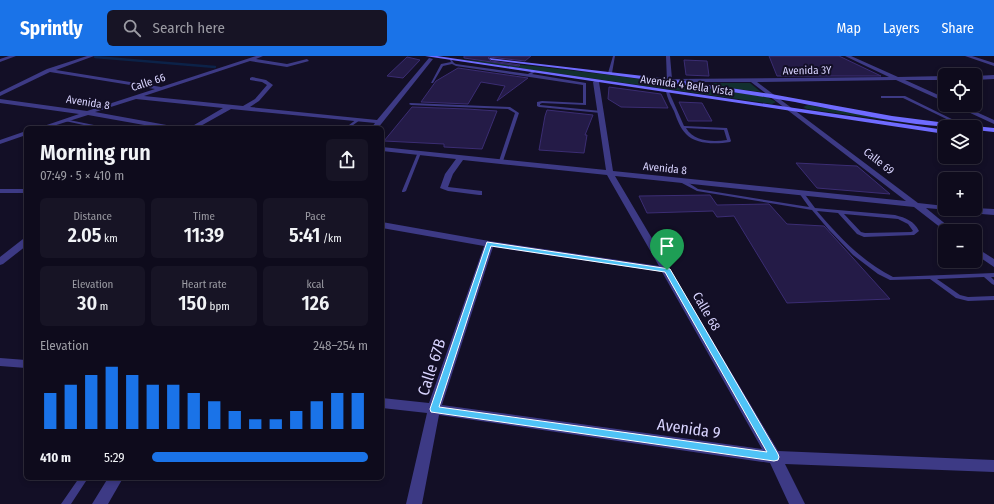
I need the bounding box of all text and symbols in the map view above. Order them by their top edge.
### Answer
search box [107,10,387,46]
text: Sprintly [20,17,83,40]
icon: search [121,17,143,39]
text: Search here [153,19,225,37]
text: Map [837,20,861,37]
text: Layers [883,20,919,37]
text: Share [941,20,974,37]
street label: Avenida 3Y [783,64,832,77]
map controls [938,68,982,268]
button: locate [938,68,982,112]
street label: Calle 66 [129,71,168,94]
street label: Avenida 4 Bella Vista [640,73,734,98]
street label: Avenida 8 [65,93,111,112]
button: layers [938,120,982,164]
text: Morning run [40,139,151,166]
button: share [326,139,368,181]
street label: Calle 69 [861,145,897,177]
street label: Avenida 8 [642,160,688,177]
text: 07:49 · 5 × 410 m [40,168,124,183]
button: + [938,172,982,216]
text: Distance [73,210,112,223]
text: Time [193,210,215,223]
text: Pace [305,210,326,223]
text: 2.05 [68,223,102,247]
text: 11:39 [184,223,224,247]
text: 5:41 [289,223,320,247]
button: − [938,224,982,268]
pin [650,229,684,270]
text: km [102,232,118,245]
text: /km [320,232,342,245]
icon: arrive [656,235,678,257]
text: Elevation [72,278,113,291]
text: Heart rate [181,278,227,291]
text: kcal [306,278,324,291]
street label: Calle 68 [690,289,724,333]
text: 30 [77,291,97,315]
text: 150 [178,291,207,315]
text: 126 [301,291,329,315]
text: m [97,300,108,313]
text: bpm [207,300,230,313]
street label: Calle 67B [413,336,450,398]
text: Elevation [40,338,89,353]
text: 248–254 m [313,338,368,353]
street label: Avenida 9 [656,415,722,442]
text: 410 m [40,450,71,465]
text: 5:29 [104,450,125,465]

